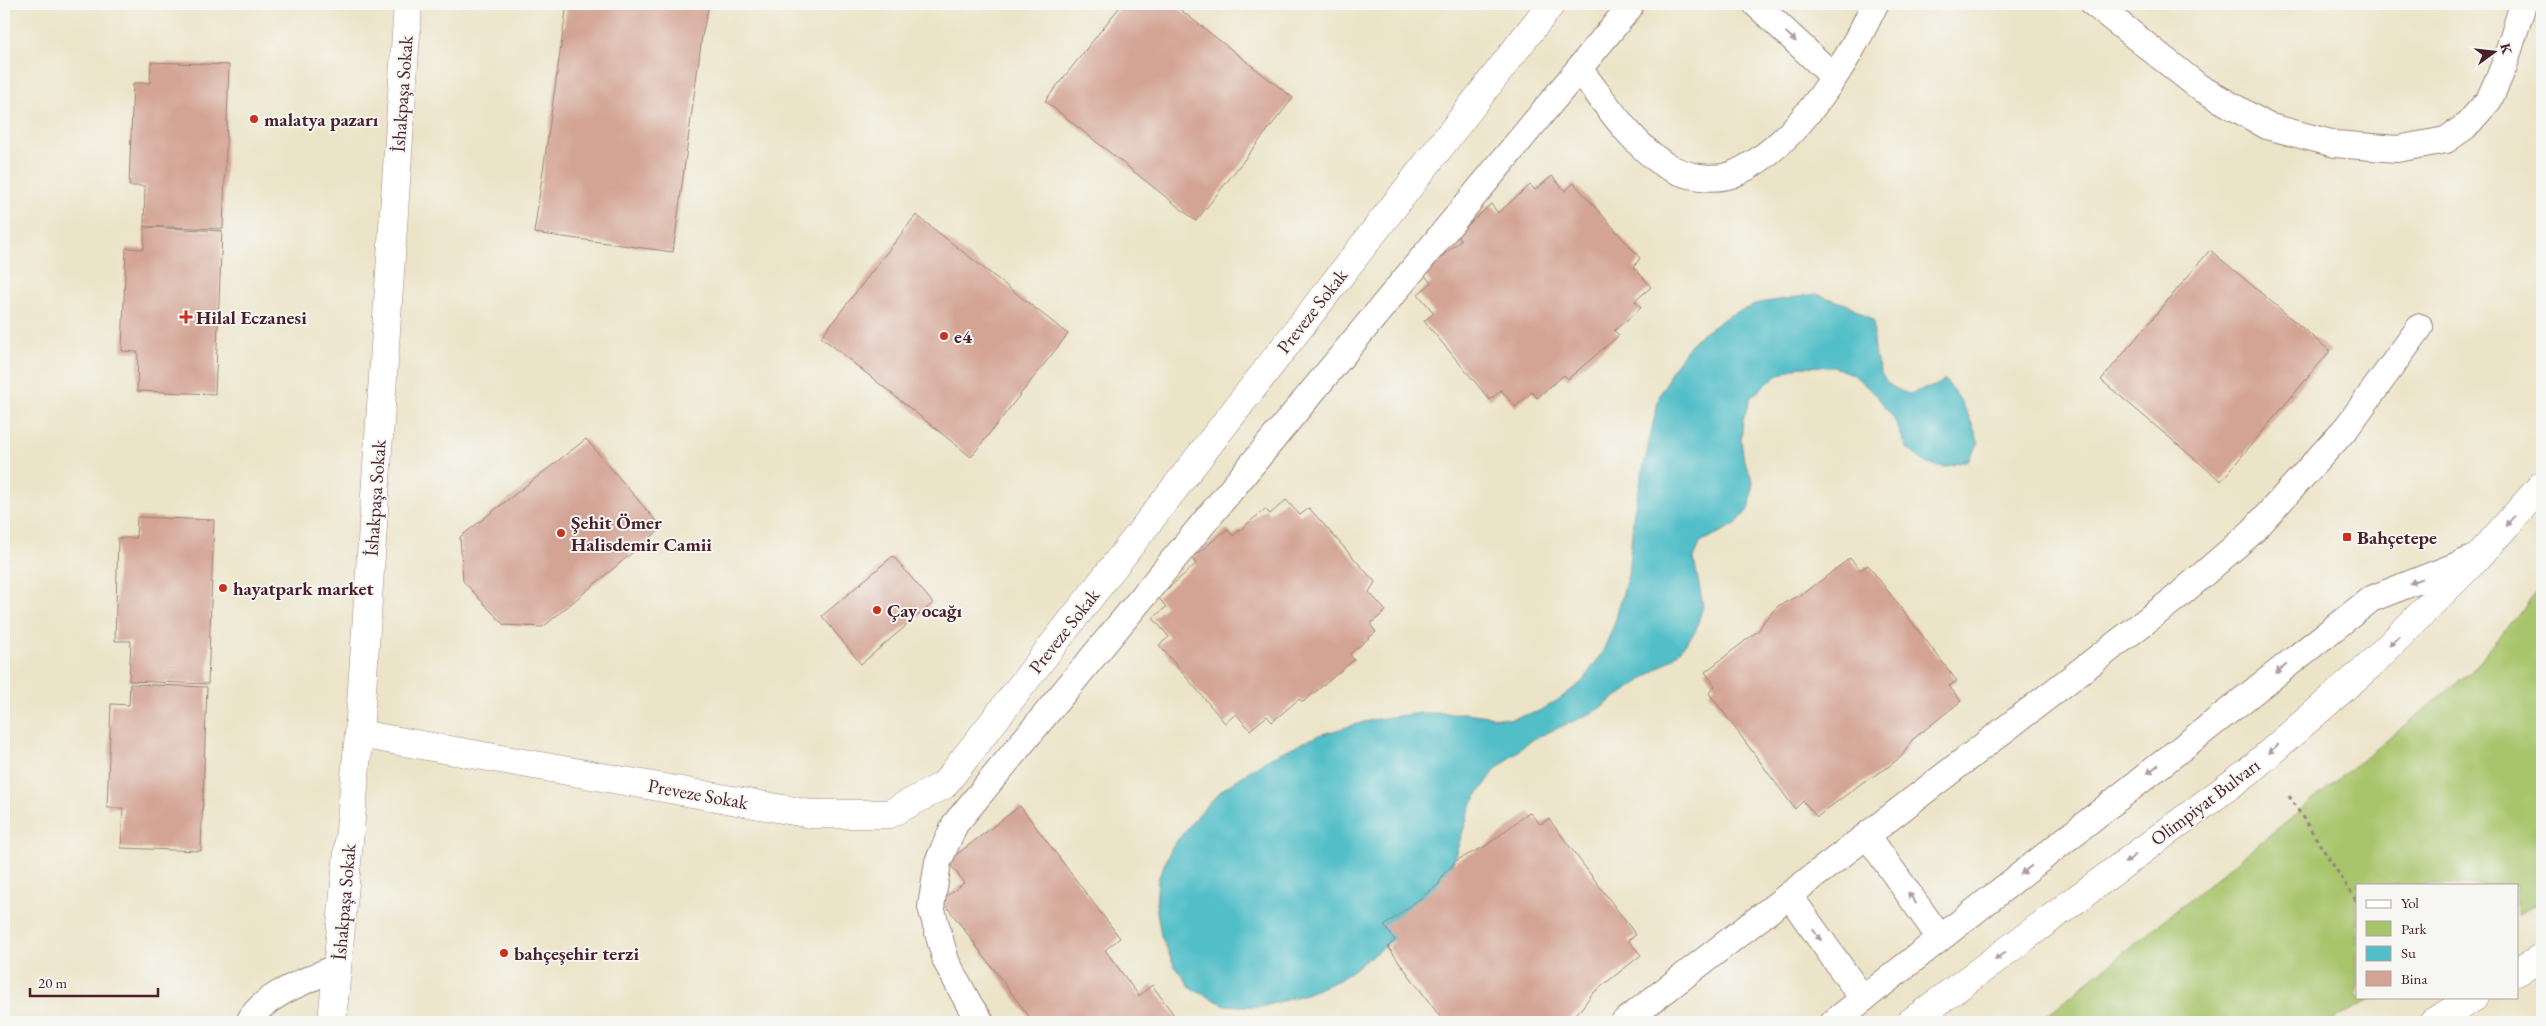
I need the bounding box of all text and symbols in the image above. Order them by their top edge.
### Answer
north arrow [2468,28,2518,78]
one-way arrow [1785,31,1797,43]
street label: İshakpaşa Sokak [385,34,419,153]
text: K [2496,41,2517,56]
place label: malatya pazarı [264,107,379,132]
marker: malatya pazarı [248,113,260,125]
street label: Preveze Sokak [1271,263,1354,359]
place label: Hilal Eczanesi [196,305,307,330]
marker: Hilal Eczanesi [180,311,192,323]
place label: e4 [954,324,973,349]
marker: e4 [938,330,950,342]
street label: İshakpaşa Sokak [358,438,392,557]
place label: Şehit Ömer Halisdemir Camii [571,510,712,557]
one-way arrow [2504,514,2516,526]
place label: Bahçetepe [2357,525,2437,550]
marker: Şehit Ömer Halisdemir Camii [555,527,567,539]
marker: Bahçetepe [2341,531,2353,543]
place label: hayatpark market [233,576,374,601]
one-way arrow [2408,577,2423,585]
marker: hayatpark market [217,582,229,594]
street label: Preveze Sokak [1023,583,1106,679]
place label: Çay ocağı [887,598,963,623]
marker: Çay ocağı [871,604,883,616]
one-way arrow [2388,634,2400,646]
one-way arrow [2275,663,2288,674]
one-way arrow [2267,743,2279,755]
street label: Olimpiyat Bulvarı [2145,752,2265,851]
one-way arrow [2146,764,2160,774]
street label: Preveze Sokak [646,773,751,815]
street label: İshakpaşa Sokak [326,842,362,961]
one-way arrow [2123,854,2137,864]
one-way arrow [2020,865,2033,876]
legend [2356,884,2518,998]
one-way arrow [1907,892,1917,905]
text: Yol [2401,893,2419,912]
text: Park [2401,919,2428,938]
one-way arrow [1812,928,1823,941]
place label: bahçeşehir terzi [514,941,639,966]
text: Su [2401,943,2416,962]
marker: bahçeşehir terzi [498,947,510,959]
one-way arrow [1993,951,2007,961]
scale bar [30,966,158,998]
text: Bina [2401,969,2427,988]
text: 20 m [38,973,67,992]

